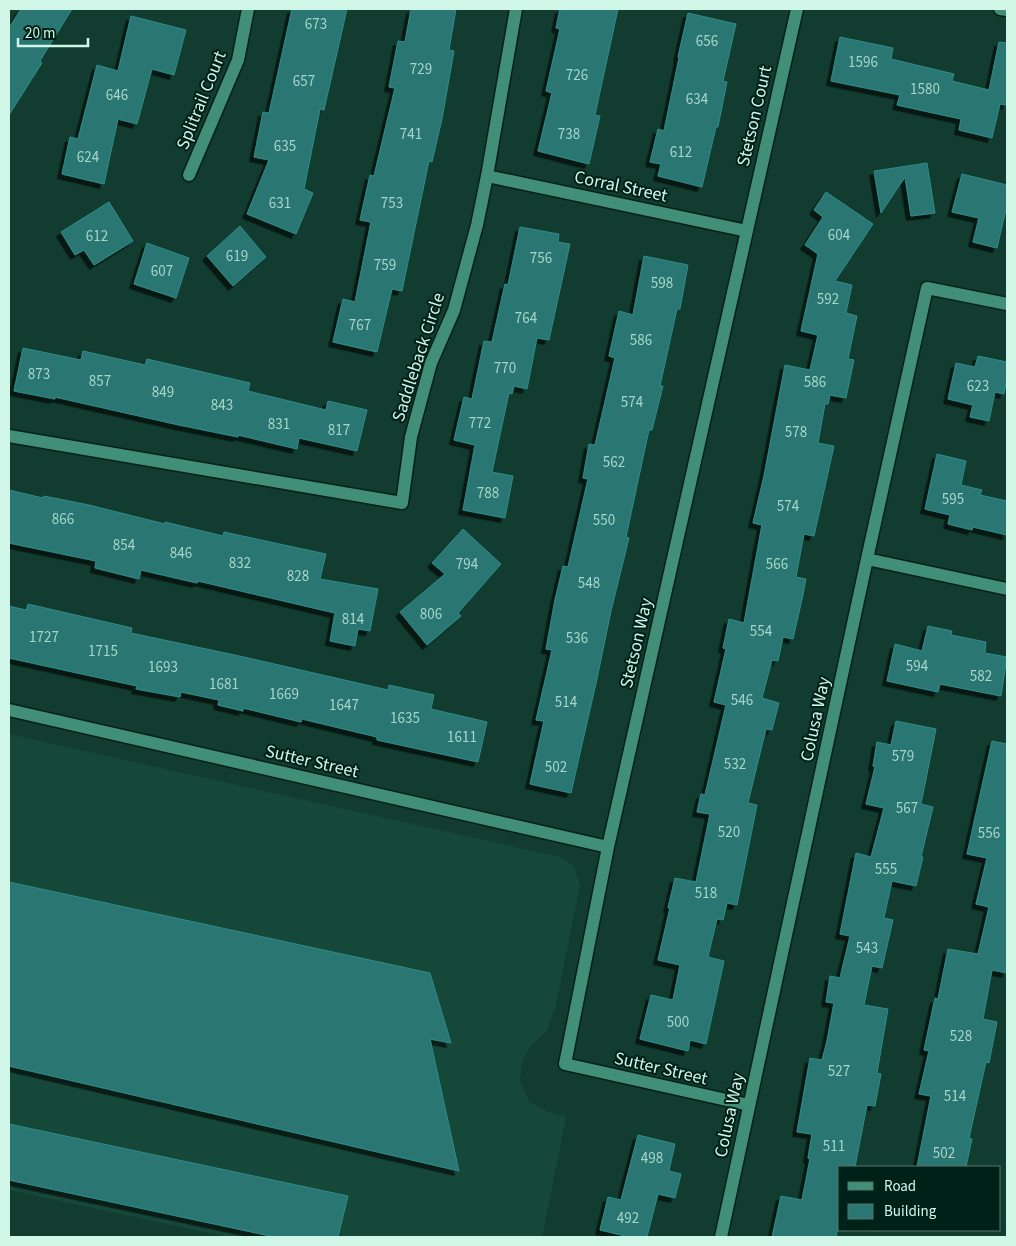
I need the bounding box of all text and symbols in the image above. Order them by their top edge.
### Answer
house number: 673 [305,14,327,35]
scale bar [18,15,88,47]
text: 20 m [25,23,55,44]
house number: 656 [696,31,718,52]
street label: Splitrail Court [170,47,233,153]
house number: 1596 [848,52,878,73]
house number: 729 [410,59,432,80]
street label: Stetson Court [731,63,778,169]
house number: 726 [566,65,588,86]
house number: 657 [293,71,315,92]
house number: 1580 [910,79,940,100]
house number: 646 [106,85,128,106]
house number: 634 [686,89,709,110]
house number: 741 [400,124,422,145]
house number: 738 [558,124,580,145]
house number: 635 [274,136,296,157]
house number: 612 [670,142,692,163]
house number: 624 [77,147,100,168]
street label: Corral Street [572,164,670,209]
house number: 631 [269,193,291,214]
house number: 753 [381,193,403,214]
house number: 604 [828,225,851,246]
house number: 612 [86,226,108,247]
house number: 619 [226,246,248,267]
house number: 756 [530,248,552,269]
house number: 759 [374,255,396,276]
house number: 607 [151,261,173,282]
house number: 598 [651,273,673,294]
street label: Saddleback Circle [386,289,451,425]
house number: 592 [817,289,839,310]
house number: 764 [515,308,538,329]
house number: 767 [349,315,371,336]
house number: 586 [630,330,652,351]
house number: 770 [494,358,516,379]
house number: 873 [28,364,50,385]
house number: 857 [89,371,111,392]
house number: 586 [804,372,826,393]
house number: 623 [967,376,989,397]
house number: 849 [152,382,174,403]
house number: 574 [621,392,644,413]
house number: 843 [211,395,233,416]
house number: 772 [469,413,491,434]
house number: 831 [268,414,290,435]
house number: 817 [328,420,350,441]
house number: 578 [785,422,807,443]
house number: 562 [603,452,625,473]
house number: 788 [477,483,499,504]
house number: 595 [942,489,964,510]
house number: 574 [777,496,800,517]
house number: 866 [52,509,74,530]
house number: 550 [593,510,615,531]
house number: 854 [113,535,136,556]
house number: 846 [170,543,192,564]
house number: 832 [229,553,251,574]
house number: 794 [456,554,479,575]
house number: 566 [766,554,788,575]
house number: 828 [287,566,309,587]
house number: 548 [578,573,600,594]
street label: Stetson Way [614,595,659,691]
house number: 806 [420,604,442,625]
house number: 814 [342,609,365,630]
house number: 554 [750,621,773,642]
house number: 1727 [29,627,59,648]
house number: 536 [566,628,588,649]
house number: 1715 [88,641,118,662]
house number: 594 [906,656,929,677]
house number: 1693 [148,657,178,678]
house number: 582 [970,666,992,687]
house number: 1681 [209,674,239,695]
street label: Colusa Way [794,674,837,764]
house number: 1669 [269,684,299,705]
house number: 546 [731,690,753,711]
house number: 514 [555,692,578,713]
house number: 1647 [329,695,359,716]
house number: 1635 [390,708,420,729]
house number: 1611 [447,727,477,748]
street label: Sutter Street [263,739,361,784]
house number: 579 [892,746,914,767]
house number: 532 [724,754,746,775]
house number: 502 [545,757,567,778]
house number: 567 [896,798,918,819]
house number: 520 [718,822,740,843]
house number: 556 [978,823,1000,844]
house number: 555 [875,859,897,880]
house number: 518 [695,883,717,904]
house number: 543 [856,938,878,959]
house number: 500 [667,1012,689,1033]
house number: 528 [950,1026,972,1047]
street label: Sutter Street [612,1046,710,1091]
house number: 527 [828,1061,850,1082]
street label: Colusa Way [708,1070,751,1160]
house number: 514 [944,1086,967,1107]
house number: 511 [823,1136,845,1157]
house number: 502 [933,1143,955,1164]
house number: 498 [641,1148,663,1169]
legend [838,1166,1001,1231]
text: Road [884,1176,916,1197]
text: Building [884,1201,937,1222]
house number: 492 [617,1208,639,1229]

